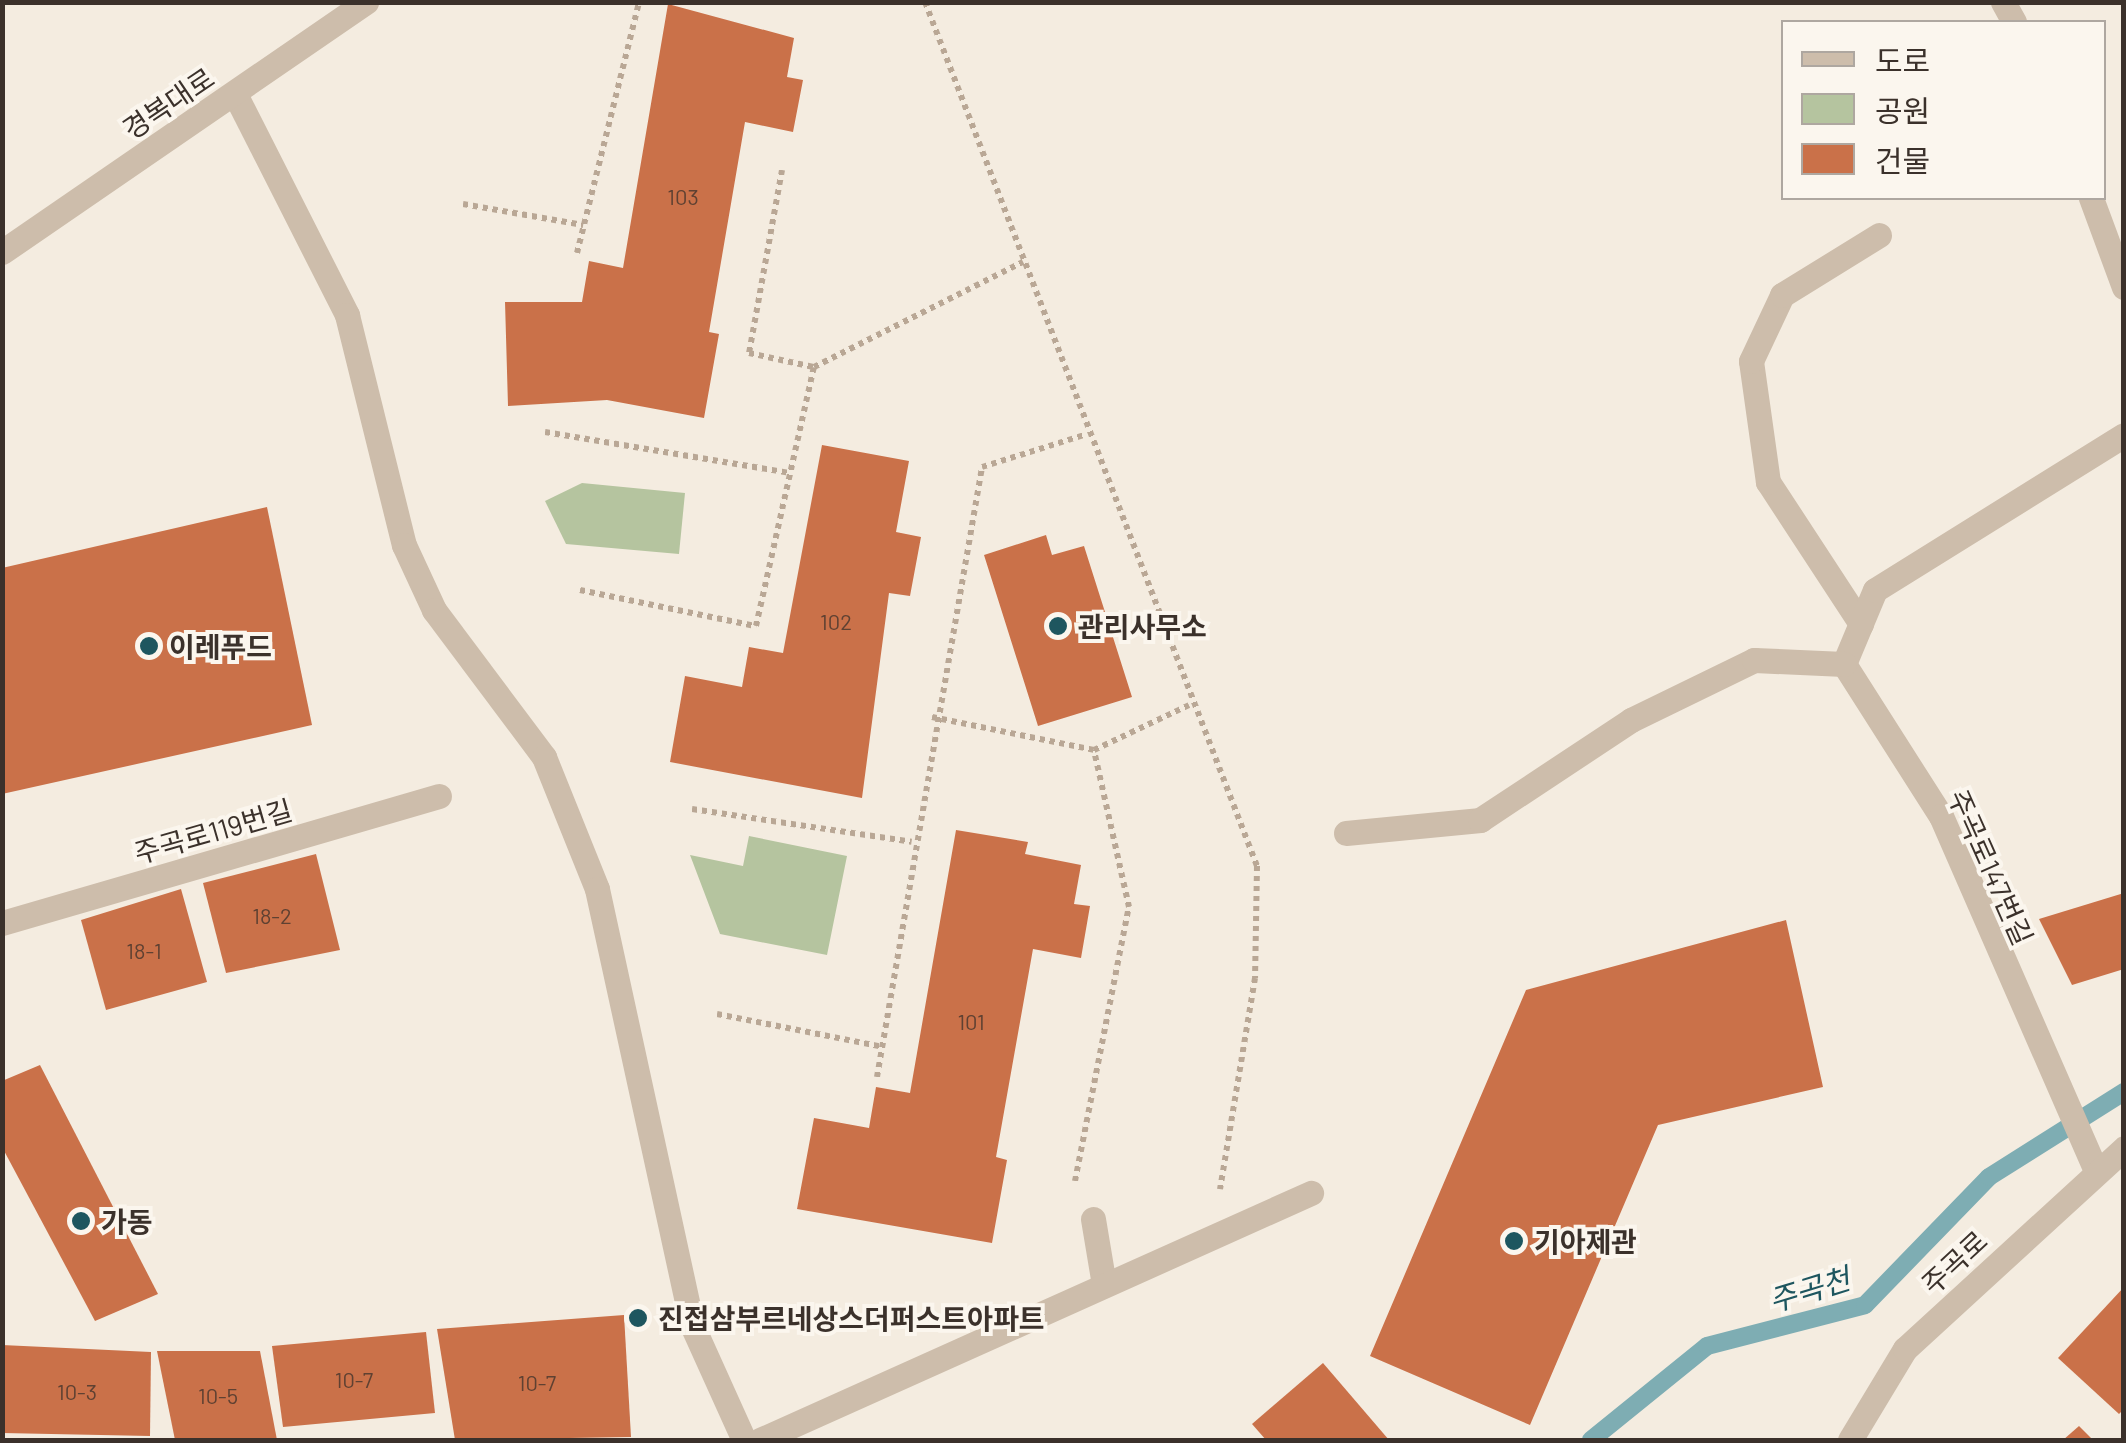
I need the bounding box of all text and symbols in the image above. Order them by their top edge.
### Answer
legend [1781,20,2106,200]
text: 도로 [1875,42,1930,78]
street label: 경복대로 [116,60,220,146]
text: 공원 [1875,92,1930,128]
text: 건물 [1875,142,1930,178]
house number: 103 [667,184,699,210]
house number: 102 [820,609,852,635]
place label: 관리사무소 [1078,609,1207,643]
marker: 관리사무소 [1047,615,1069,637]
place label: 이레푸드 [169,629,272,663]
marker: 이레푸드 [138,635,160,657]
street label: 주곡로147번길 [1942,784,2040,950]
street label: 주곡로119번길 [130,792,296,870]
house number: 18-2 [252,903,292,929]
house number: 18-1 [126,938,162,964]
house number: 101 [957,1009,985,1035]
place label: 가동 [101,1204,153,1238]
marker: 가동 [70,1210,92,1232]
street label: 주곡로 [1914,1223,1994,1301]
place label: 기아제관 [1534,1224,1637,1258]
marker: 기아제관 [1503,1230,1525,1252]
water label: 주곡천 [1764,1260,1854,1318]
place label: 진접삼부르네상스더퍼스트아파트 [658,1301,1044,1335]
marker: 진접삼부르네상스더퍼스트아파트 [627,1307,649,1329]
house number: 10-7 [335,1367,373,1393]
house number: 10-7 [518,1370,556,1396]
house number: 10-3 [57,1379,97,1405]
house number: 10-5 [198,1383,238,1409]

